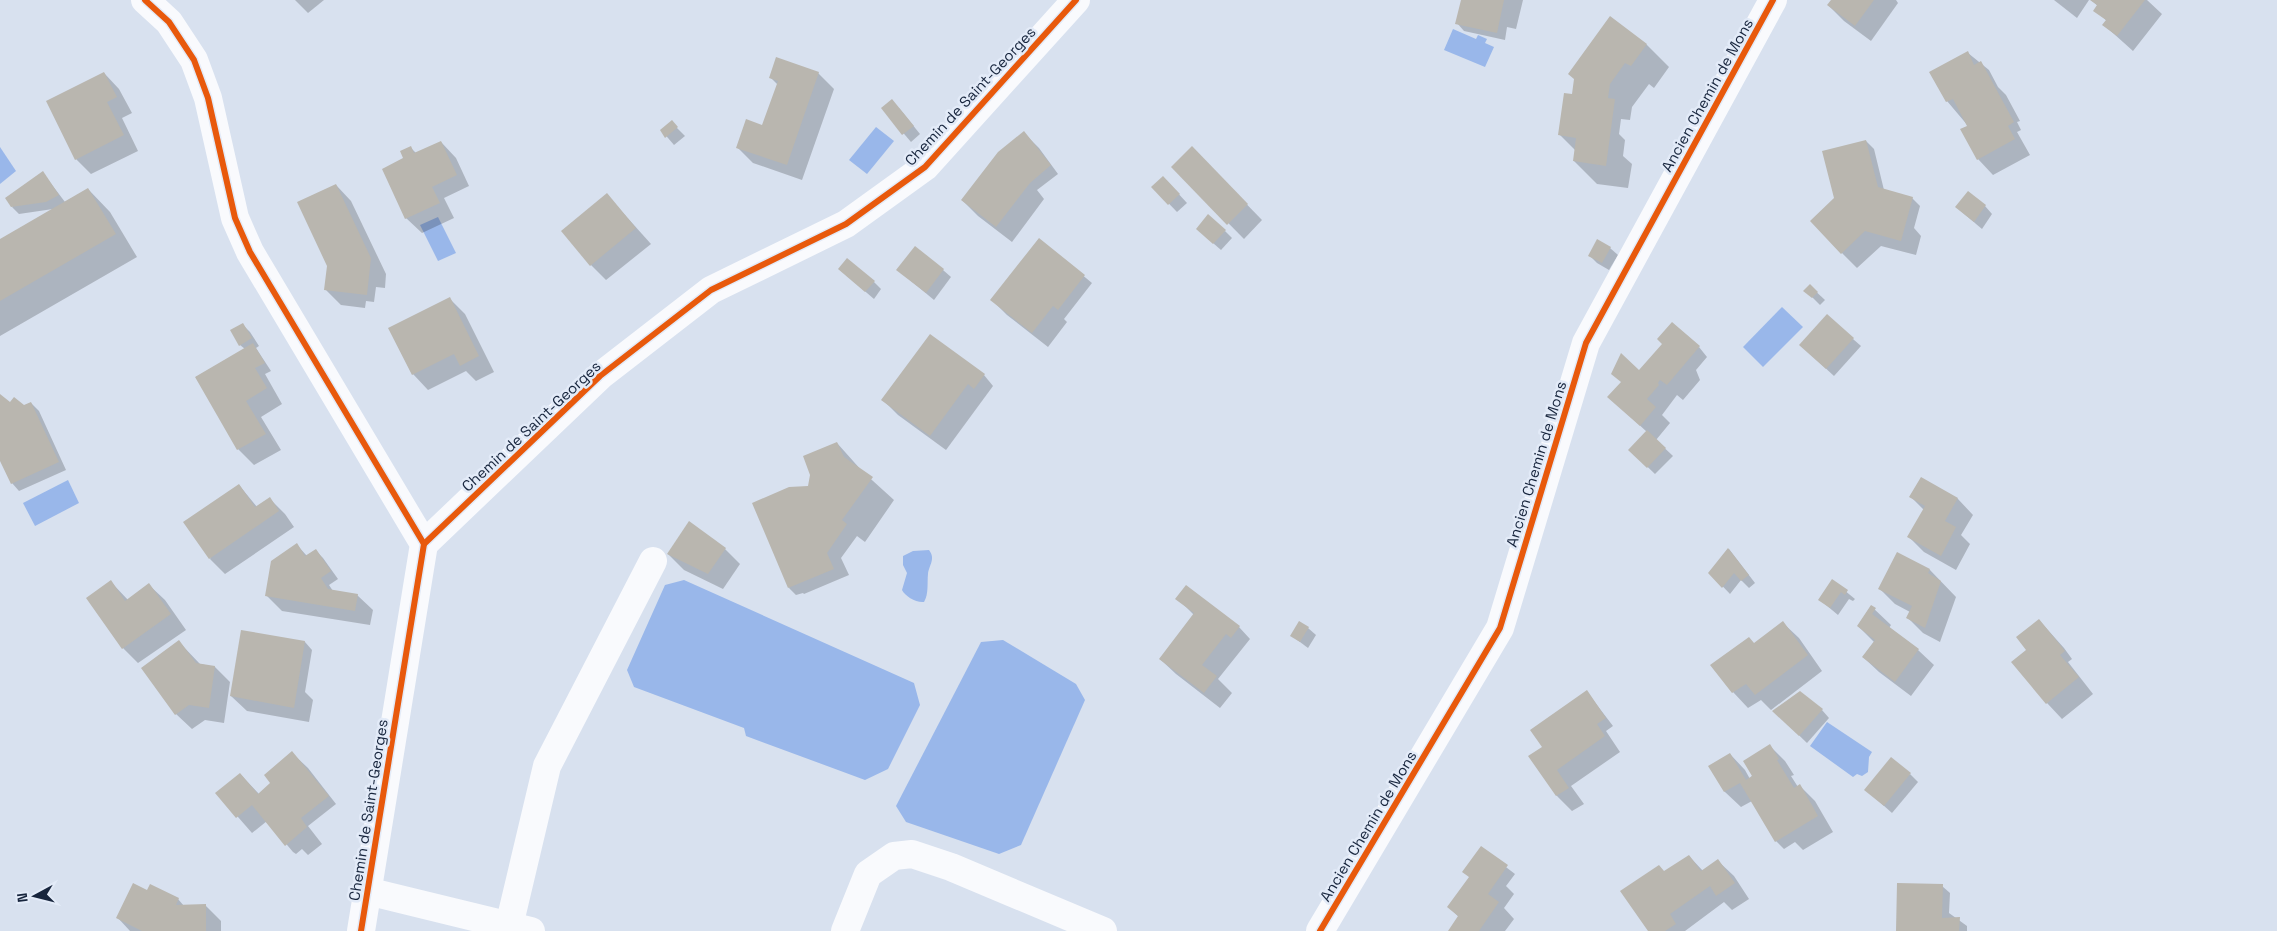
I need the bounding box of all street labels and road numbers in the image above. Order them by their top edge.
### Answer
street label: Ancien Chemin de Mons [1657,15,1757,175]
street label: Chemin de Saint-Georges [900,22,1040,170]
street label: Chemin de Saint-Georges [457,356,605,496]
street label: Ancien Chemin de Mons [1502,379,1570,549]
street label: Chemin de Saint-Georges [344,718,392,902]
street label: Ancien Chemin de Mons [1315,747,1421,905]

